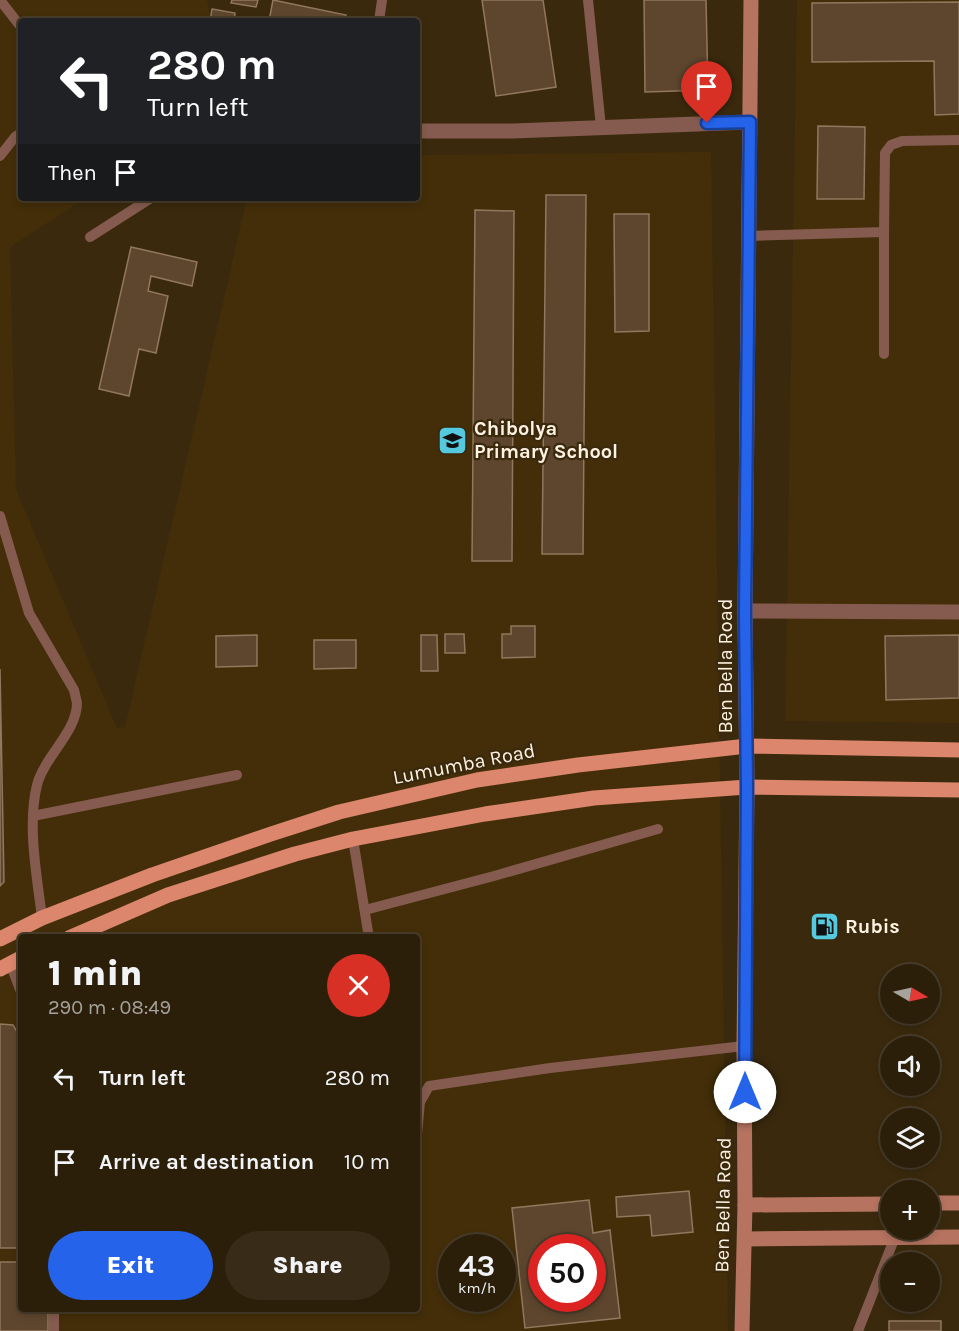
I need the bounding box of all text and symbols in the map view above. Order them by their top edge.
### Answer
text: 280 m [147,40,277,90]
icon: left [48,42,126,120]
pin [681,61,732,123]
icon: arrive [690,70,723,103]
text: Turn left [147,91,248,123]
icon: arrive [109,156,142,189]
text: Then [48,160,97,186]
place label: Chibolya Primary School [474,417,618,463]
school or university icon: Chibolya Primary School [437,424,469,456]
street label: Ben Bella Road [714,598,737,734]
street label: Lumumba Road [391,739,537,789]
fuel station icon: Rubis [808,910,840,942]
place label: Rubis [845,915,900,938]
text: 1 min [48,952,142,994]
button: close [327,954,390,1017]
north arrow [880,964,940,1024]
map controls [880,964,940,1312]
text: 290 m · 08:49 [48,996,171,1019]
button: sound [880,1036,940,1096]
position arrow [713,1060,777,1124]
icon: left [48,1062,81,1095]
text: Turn left [99,1065,186,1091]
text: 280 m [325,1065,390,1091]
button: layers [880,1108,940,1168]
street label: Ben Bella Road [710,1137,736,1273]
icon: arrive [48,1146,81,1179]
text: Arrive at destination [99,1149,314,1175]
text: 10 m [344,1149,390,1175]
button: + [880,1180,940,1240]
button: Exit [48,1231,213,1300]
button: Share [225,1231,390,1300]
speed limit sign: 50 [528,1234,606,1312]
text: 43 [459,1248,495,1284]
button: − [880,1252,940,1312]
text: km/h [458,1279,496,1297]

